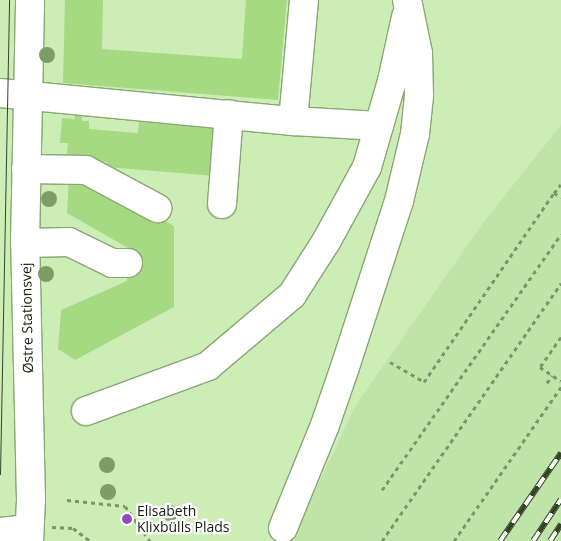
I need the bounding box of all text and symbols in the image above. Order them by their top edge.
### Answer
street label: Østre Stationsvej [18,262,36,374]
place label: Elisabeth Klixbülls Plads [137,503,229,536]
marker: Elisabeth Klixbülls Plads [121,513,133,525]

